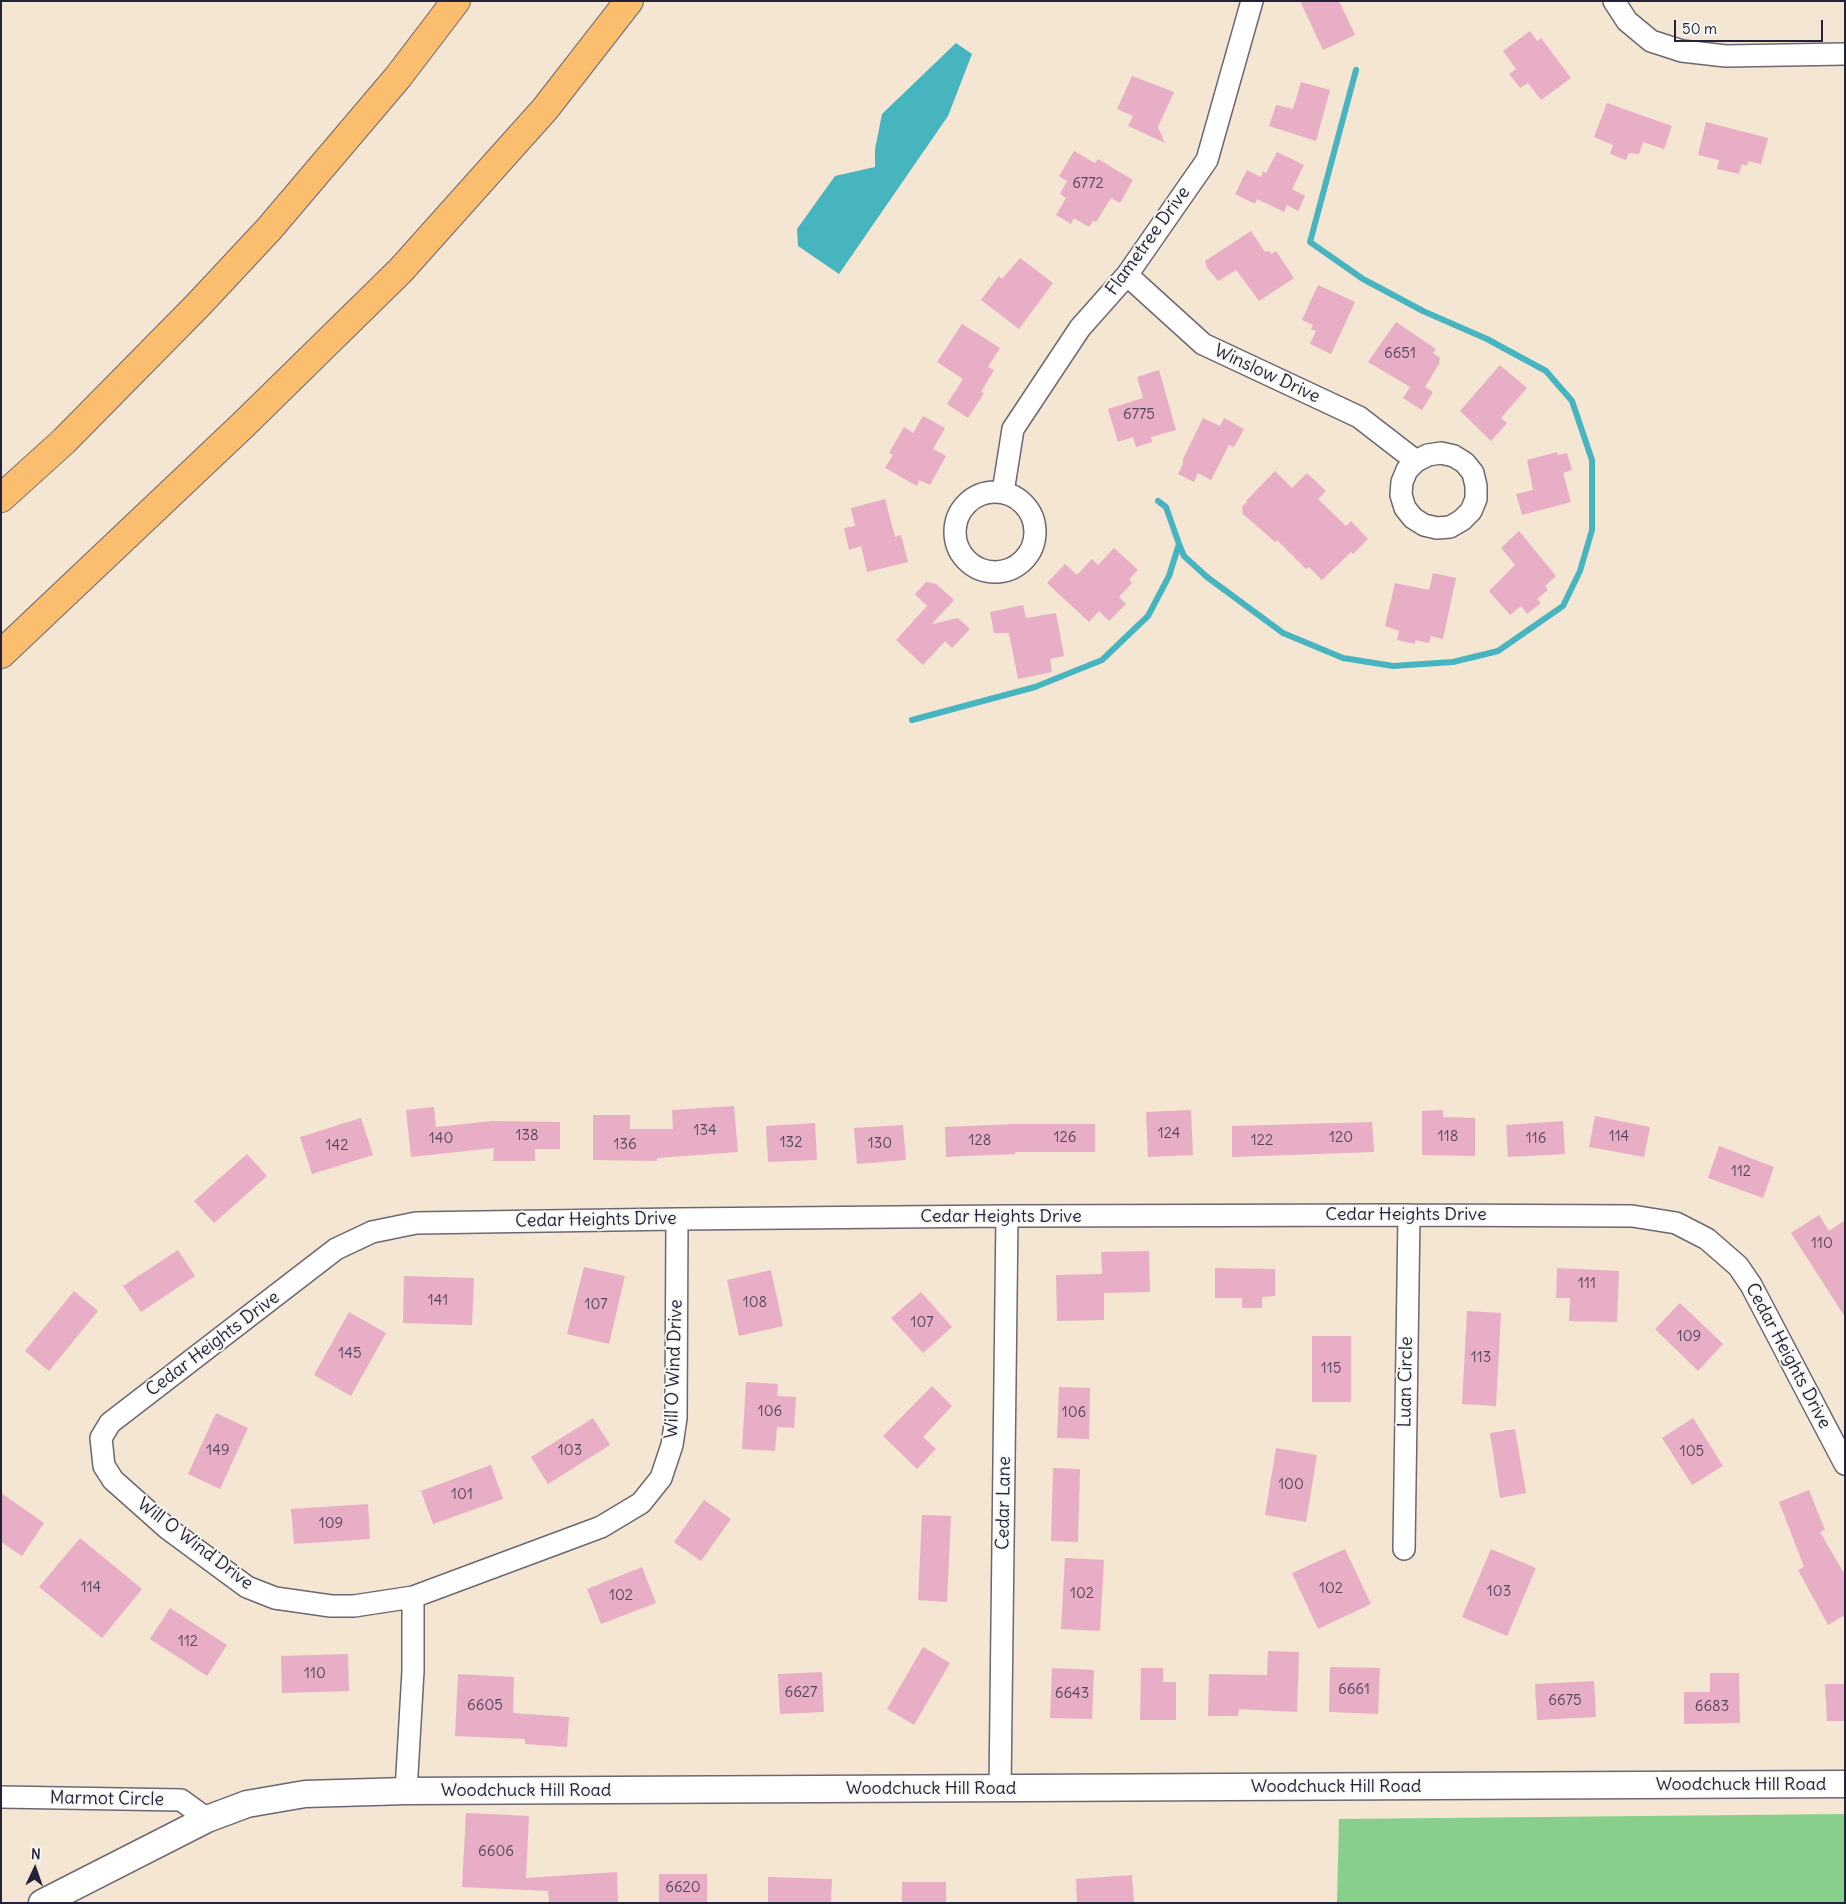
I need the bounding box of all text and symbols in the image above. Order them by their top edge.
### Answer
scale bar [1676,10,1825,42]
text: 50 m [1682,19,1717,38]
house number: 6772 [1072,175,1104,193]
street label: Flametree Drive [1101,182,1195,300]
street label: Winslow Drive [1211,340,1323,408]
house number: 6651 [1384,345,1416,363]
house number: 6775 [1123,406,1155,424]
house number: 134 [693,1122,717,1140]
house number: 124 [1158,1125,1180,1143]
house number: 138 [515,1127,539,1145]
house number: 118 [1438,1128,1458,1146]
house number: 114 [1609,1128,1629,1146]
house number: 126 [1054,1129,1076,1147]
house number: 120 [1329,1129,1353,1147]
house number: 140 [429,1130,453,1148]
house number: 116 [1526,1130,1546,1148]
house number: 128 [969,1132,991,1150]
house number: 122 [1251,1132,1273,1150]
house number: 132 [780,1134,802,1152]
house number: 130 [868,1135,892,1153]
house number: 136 [613,1136,637,1154]
house number: 142 [326,1137,348,1155]
house number: 112 [1731,1163,1751,1181]
street label: Cedar Heights Drive [1325,1204,1487,1226]
street label: Cedar Heights Drive [920,1206,1082,1228]
street label: Cedar Heights Drive [515,1208,677,1232]
house number: 110 [1811,1235,1833,1253]
house number: 111 [1578,1275,1596,1293]
street label: Cedar Heights Drive [1741,1280,1835,1432]
street label: Cedar Heights Drive [142,1287,284,1401]
house number: 141 [428,1292,448,1310]
house number: 108 [743,1294,767,1312]
house number: 107 [585,1296,607,1314]
street label: Will O Wind Drive [661,1299,687,1439]
house number: 107 [911,1314,933,1332]
house number: 109 [1677,1328,1701,1346]
street label: Luan Circle [1394,1336,1418,1428]
house number: 145 [338,1345,362,1363]
house number: 113 [1471,1349,1491,1367]
house number: 115 [1321,1360,1341,1378]
house number: 106 [758,1403,782,1421]
house number: 106 [1062,1404,1086,1422]
house number: 149 [206,1442,230,1460]
house number: 103 [558,1442,582,1460]
house number: 105 [1680,1443,1704,1461]
street label: Cedar Lane [992,1456,1016,1550]
house number: 100 [1278,1476,1304,1494]
house number: 101 [451,1486,473,1504]
street label: Will O Wind Drive [133,1493,257,1595]
house number: 109 [319,1515,343,1533]
house number: 114 [81,1579,101,1597]
house number: 102 [1319,1580,1343,1598]
house number: 103 [1487,1583,1511,1601]
house number: 102 [1070,1585,1094,1603]
house number: 102 [609,1587,633,1605]
house number: 112 [178,1633,198,1651]
house number: 110 [304,1665,326,1683]
house number: 6661 [1338,1681,1370,1699]
house number: 6627 [785,1684,817,1702]
house number: 6643 [1055,1685,1089,1703]
house number: 6675 [1548,1692,1582,1710]
house number: 6605 [467,1697,503,1715]
house number: 6683 [1695,1698,1729,1716]
street label: Woodchuck Hill Road [1656,1774,1826,1796]
street label: Woodchuck Hill Road [1251,1776,1421,1798]
street label: Woodchuck Hill Road [846,1778,1016,1800]
street label: Woodchuck Hill Road [441,1780,611,1802]
street label: Marmot Circle [50,1787,164,1811]
house number: 6606 [478,1843,514,1861]
north arrow [10,1844,60,1894]
text: N [30,1845,41,1863]
house number: 6620 [665,1879,701,1897]

